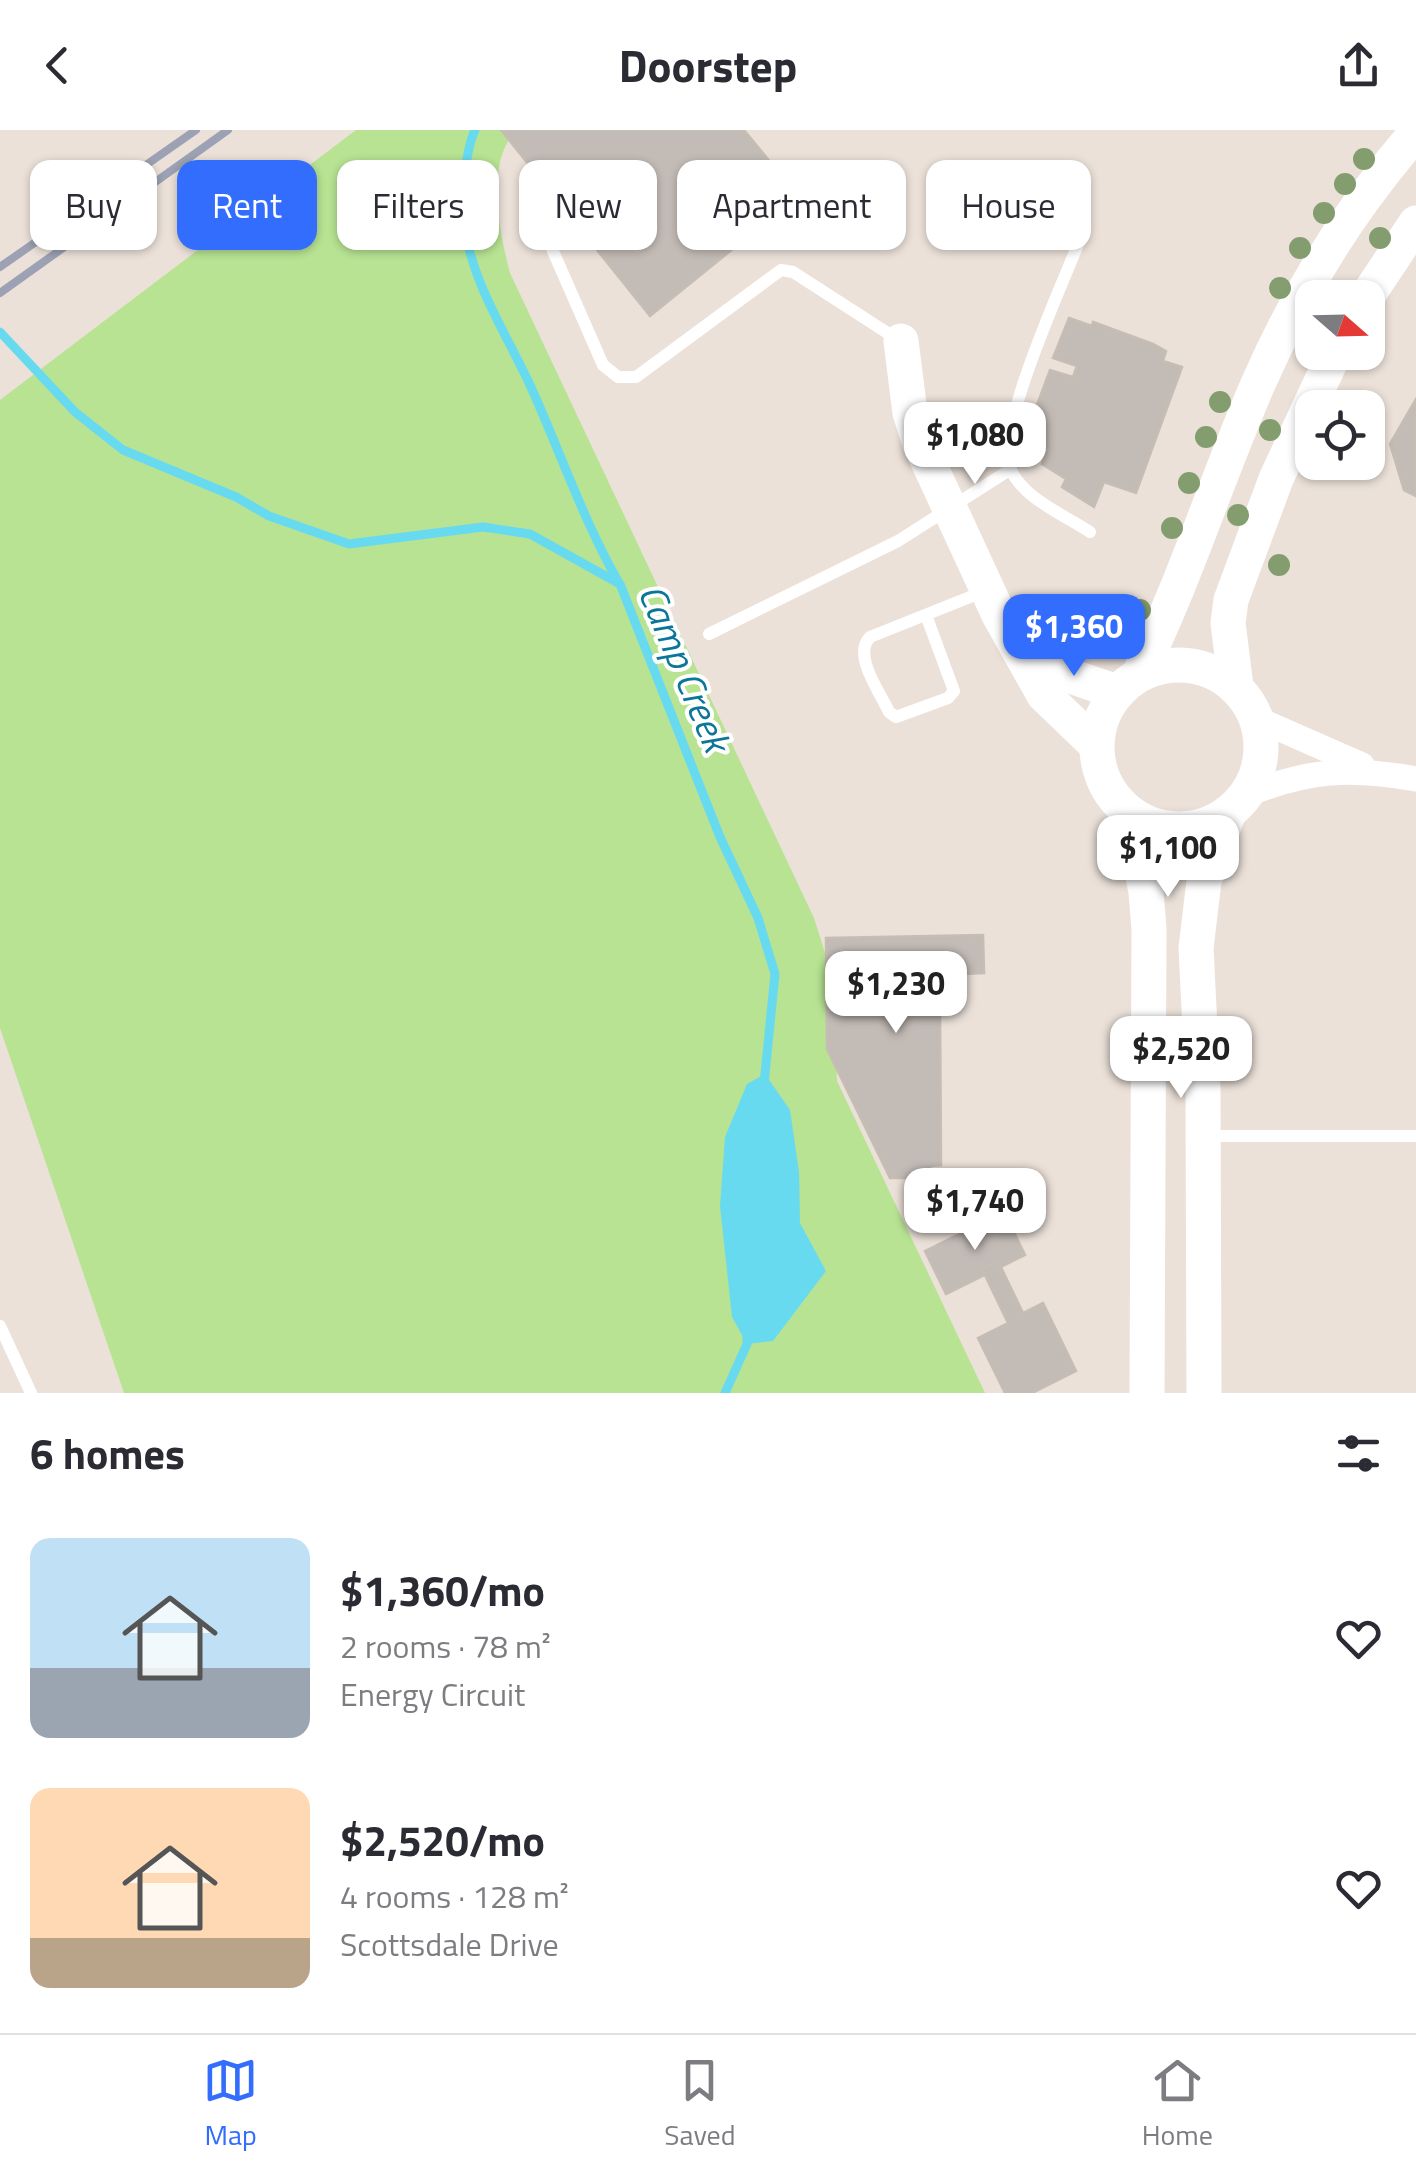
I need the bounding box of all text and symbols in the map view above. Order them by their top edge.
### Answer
text: Doorstep [619,31,797,99]
icon: back [30,38,85,93]
icon: share [1331,38,1386,93]
chip: Buy [30,160,157,250]
chip: Rent [177,160,317,250]
chip: Filters [337,160,499,250]
chip: New [519,160,657,250]
chip: Apartment [677,160,906,250]
chip: House [926,160,1091,250]
north arrow [1295,280,1385,370]
map controls [1295,280,1385,480]
button: locate [1295,390,1385,480]
pin: $1,080 [894,402,1056,487]
text: $1,080 [926,410,1024,458]
water label: Camp Creek [624,575,748,764]
pin: $1,360 [993,594,1155,679]
text: $1,360 [1025,602,1123,650]
pin: $1,100 [1087,815,1249,900]
text: $1,100 [1119,823,1217,871]
pin: $1,230 [815,951,977,1036]
text: $1,230 [847,959,945,1007]
pin: $2,520 [1100,1016,1262,1101]
text: $2,520 [1132,1024,1230,1072]
pin: $1,740 [894,1168,1056,1253]
text: $1,740 [926,1176,1024,1224]
text: 6 homes [30,1421,185,1485]
icon: filters [1331,1426,1386,1481]
text: $1,360/mo [340,1558,545,1622]
icon: home [110,1578,230,1698]
icon: heart [1331,1611,1386,1666]
text: 2 rooms · 78 m² [340,1622,551,1670]
text: Energy Circuit [340,1670,525,1718]
text: $2,520/mo [340,1808,545,1872]
icon: home [110,1828,230,1948]
icon: heart [1331,1861,1386,1916]
text: 4 rooms · 128 m² [340,1872,569,1920]
text: Scottsdale Drive [340,1920,559,1968]
tab: Map [203,2053,258,2156]
tab: Saved [664,2053,736,2156]
tab: Home [1142,2053,1213,2156]

